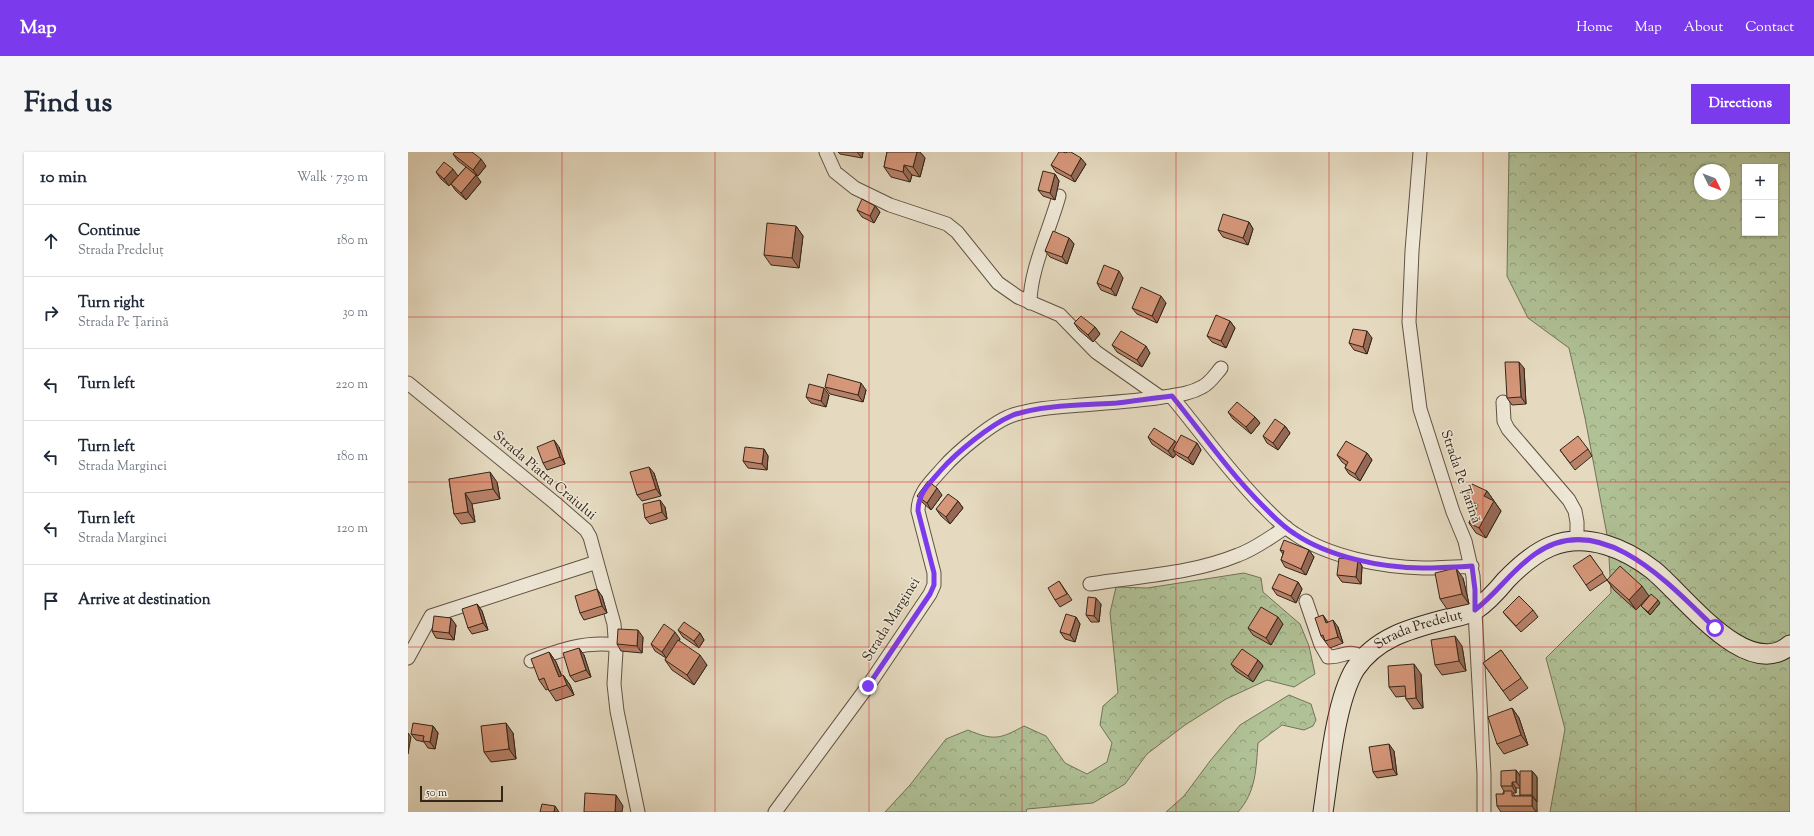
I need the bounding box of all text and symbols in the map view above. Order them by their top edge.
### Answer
text: Map [20,15,57,42]
text: Home [1576,18,1613,38]
text: Map [1635,18,1662,38]
text: About [1684,18,1723,38]
text: Contact [1745,18,1794,38]
text: Find us [24,84,112,124]
button: Directions [1691,84,1790,124]
north arrow [1694,164,1730,200]
map controls [1742,164,1778,236]
button: + [1742,164,1778,200]
text: 10 min [40,166,87,190]
text: Walk · 730 m [297,169,368,187]
button: − [1742,200,1778,236]
text: Continue [78,221,140,242]
icon: ahead [40,230,62,252]
text: 180 m [337,232,368,250]
text: Strada Predeluț [78,242,164,260]
text: Turn right [78,293,144,314]
icon: right [40,302,62,324]
text: 30 m [342,304,368,322]
text: Strada Pe Țarină [78,314,169,332]
icon: left [40,374,62,396]
text: Turn left [78,374,135,395]
text: 220 m [335,376,368,394]
street label: Strada Piatra Craiului [488,427,600,525]
street label: Strada Pe Țarină [1435,428,1486,527]
text: Turn left [78,437,135,458]
icon: left [40,446,62,468]
text: 180 m [337,448,368,466]
text: Strada Marginei [78,458,167,476]
text: Turn left [78,509,135,530]
icon: left [40,518,62,540]
text: 120 m [337,520,368,538]
text: Strada Marginei [78,530,167,548]
street label: Strada Marginei [858,574,926,666]
icon: arrive [40,590,62,612]
text: Arrive at destination [78,590,211,611]
street label: Strada Predeluț [1370,606,1465,655]
route start [1706,619,1724,637]
route end [859,677,877,695]
scale bar [420,784,503,803]
text: 50 m [426,785,447,801]

